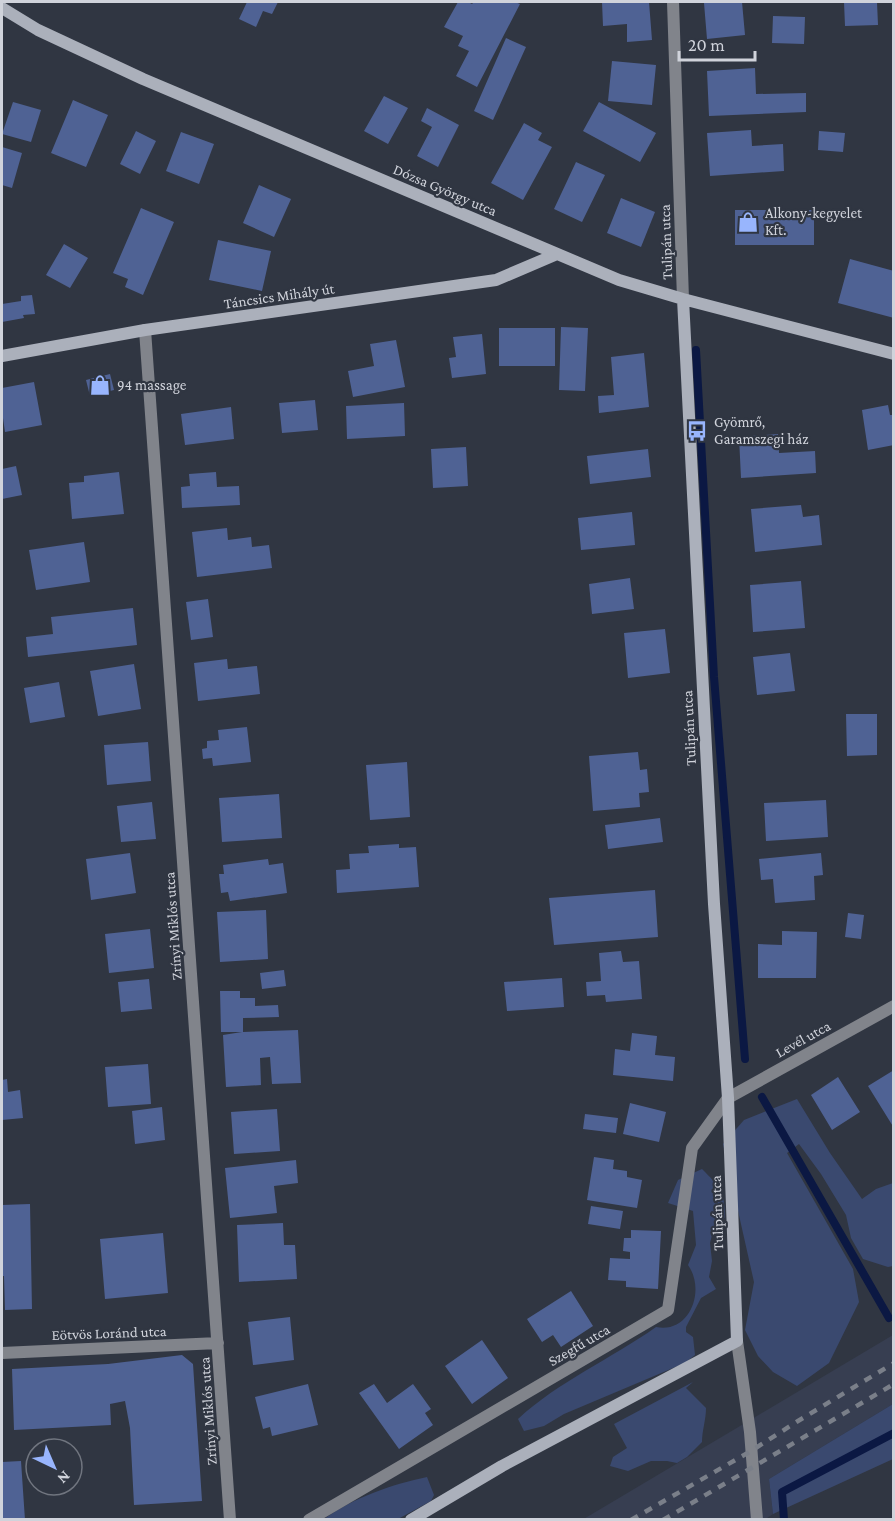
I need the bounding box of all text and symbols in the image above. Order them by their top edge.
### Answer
scale bar [679,24,756,62]
text: 20 m [688,35,725,55]
street label: Dózsa György utca [390,161,499,220]
street label: Tulipán utca [657,204,676,280]
place label: Alkony-kegyelet Kft. [765,205,863,238]
shop icon: Alkony-kegyelet Kft. [736,210,760,234]
street label: Táncsics Mihály út [223,280,337,313]
shop icon: 94 massage [88,373,112,397]
place label: 94 massage [117,377,187,394]
place label: Gyömrő, Garamszegi ház [714,414,809,448]
bus stop icon: Gyömrő, Garamszegi ház [685,419,709,443]
street label: Tulipán utca [679,690,700,766]
street label: Zrínyi Miklós utca [161,871,186,981]
street label: Levél utca [773,1017,833,1061]
street label: Tulipán utca [708,1175,727,1251]
street label: Szegfű utca [545,1321,613,1370]
street label: Eötvös Loránd utca [51,1323,167,1343]
street label: Zrínyi Miklós utca [196,1356,221,1466]
north arrow [24,1437,84,1497]
text: N [54,1468,74,1487]

